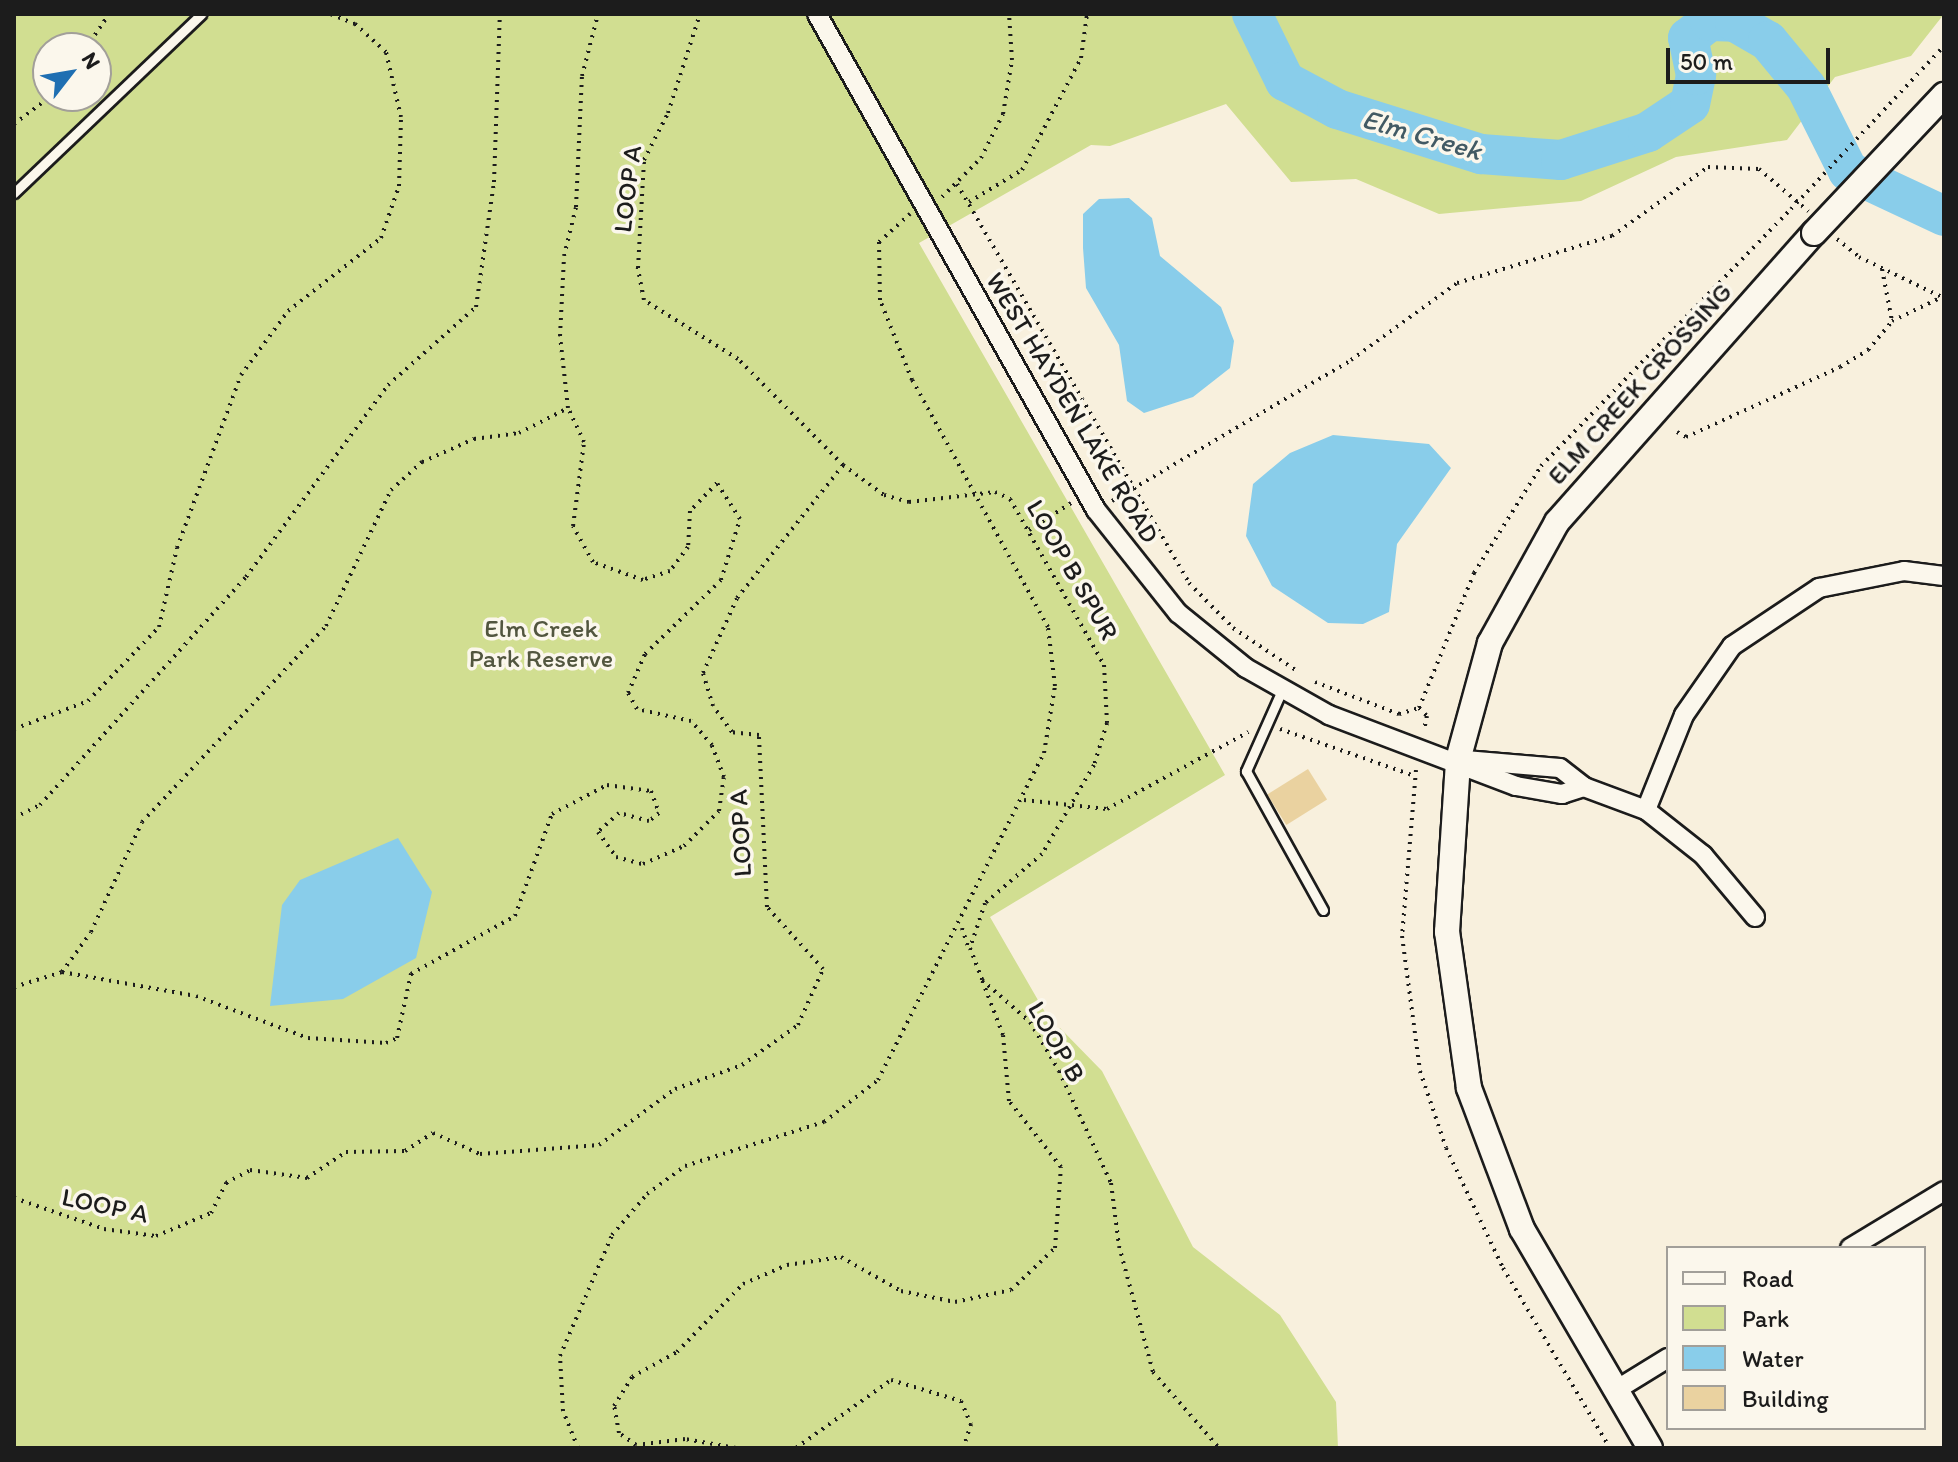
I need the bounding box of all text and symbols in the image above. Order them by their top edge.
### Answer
north arrow [32,32,112,112]
scale bar [1670,32,1834,82]
text: N [76,47,107,74]
text: 50 m [1680,47,1733,76]
water label: Elm Creek [1359,101,1485,167]
street label: LOOP A [607,144,649,234]
street label: WEST HAYDEN LAKE ROAD [979,267,1165,549]
street label: ELM CREEK CROSSING [1541,276,1739,492]
street label: LOOP B SPUR [1019,494,1125,646]
park label: Elm Creek Park Reserve [469,613,613,674]
street label: LOOP A [723,788,759,878]
street label: LOOP B [1021,996,1091,1088]
street label: LOOP A [59,1182,151,1230]
legend [1666,1246,1926,1430]
text: Road [1742,1264,1794,1293]
text: Park [1742,1304,1789,1333]
text: Water [1742,1344,1804,1373]
text: Building [1742,1384,1829,1413]

